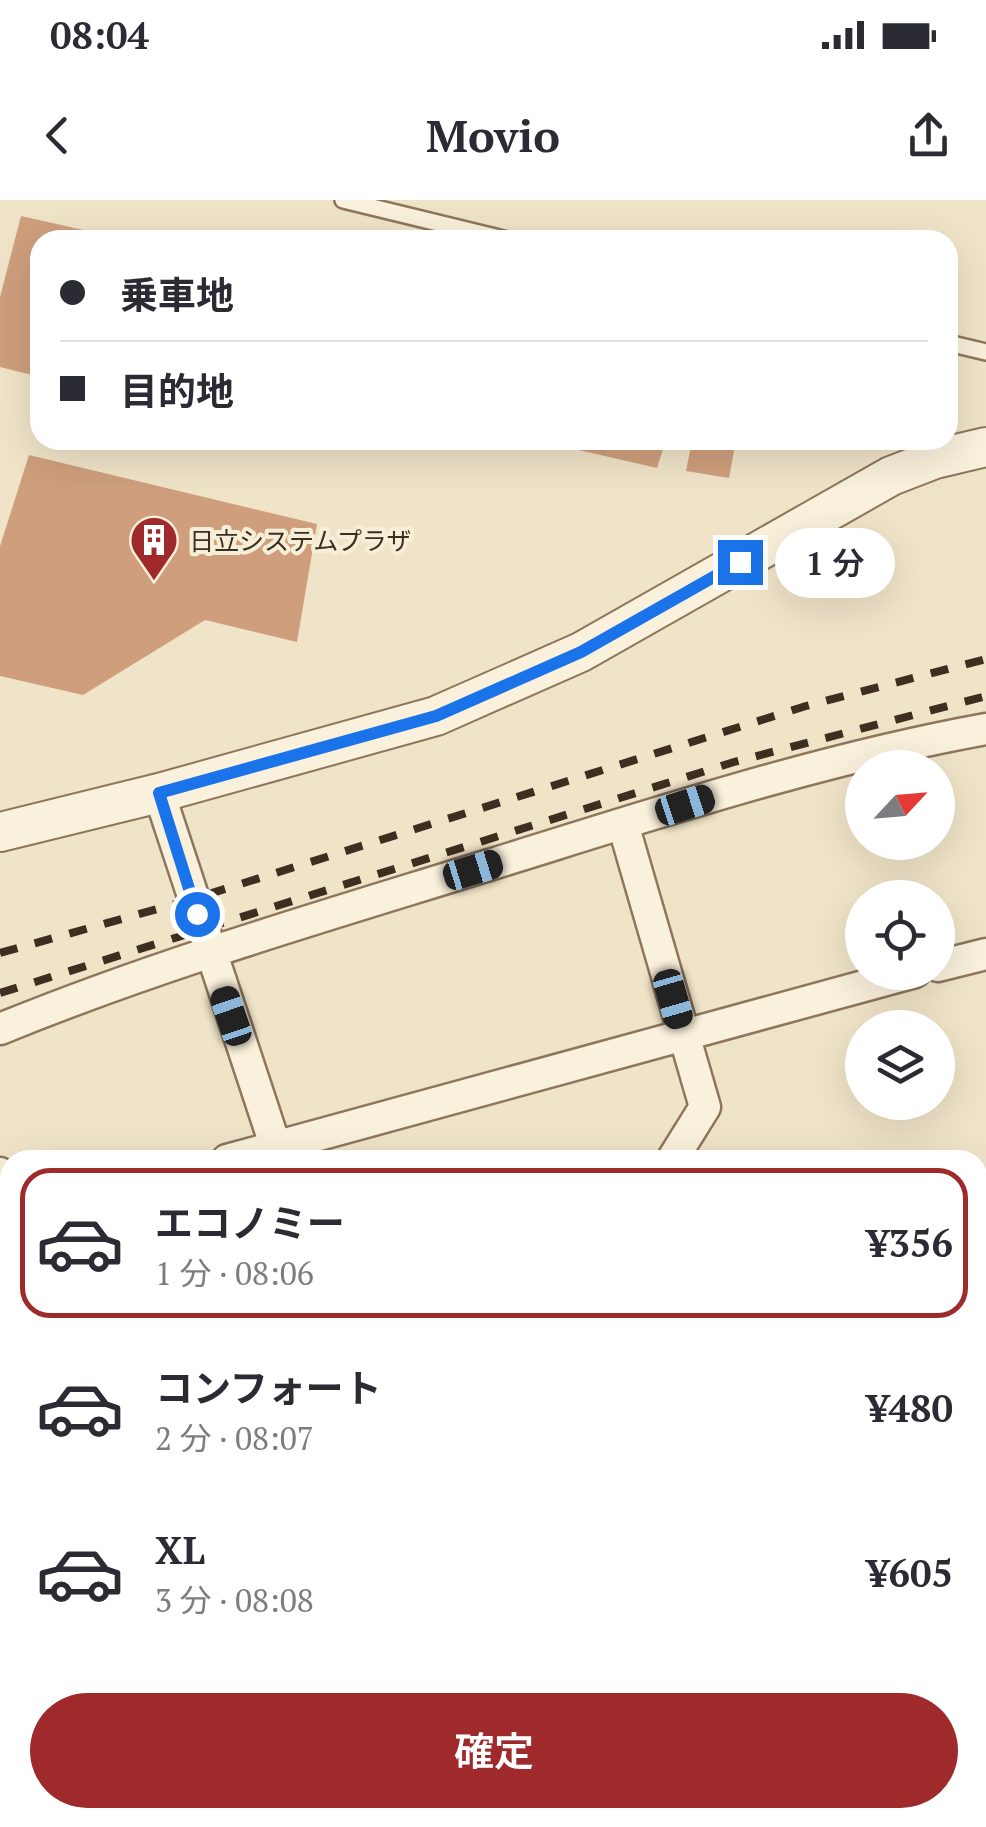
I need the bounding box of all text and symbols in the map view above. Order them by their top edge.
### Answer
text: 08:04 [50,10,149,60]
text: Movio [426,105,560,165]
icon: back [30,108,85,163]
icon: share [901,108,956,163]
text: 乗車地 [120,270,234,320]
text: 目的地 [120,366,234,416]
building icon: 日立システムプラザ [128,514,180,582]
place label: 日立システムプラザ [189,524,412,557]
callout: 1 分 [775,527,895,597]
route end [718,540,763,585]
text: 1 分 [806,542,864,584]
north arrow [845,750,955,860]
map controls [845,750,955,1120]
car [652,781,718,829]
car [440,847,506,893]
button: locate [845,880,955,990]
route start [175,892,220,937]
car [650,966,696,1032]
car [207,983,255,1049]
button: layers [845,1010,955,1120]
icon: car [35,1198,125,1288]
text: エコノミー [155,1198,345,1248]
text: ¥356 [867,1218,953,1268]
text: 1 分 · 08:06 [155,1252,314,1294]
icon: car [35,1363,125,1453]
text: コンフォート [155,1363,382,1413]
text: ¥480 [867,1383,953,1433]
text: 2 分 · 08:07 [155,1417,314,1459]
text: XL [155,1525,205,1575]
icon: car [35,1528,125,1618]
text: ¥605 [867,1548,953,1598]
text: 3 分 · 08:08 [155,1579,314,1621]
button: 確定 [30,1693,958,1808]

